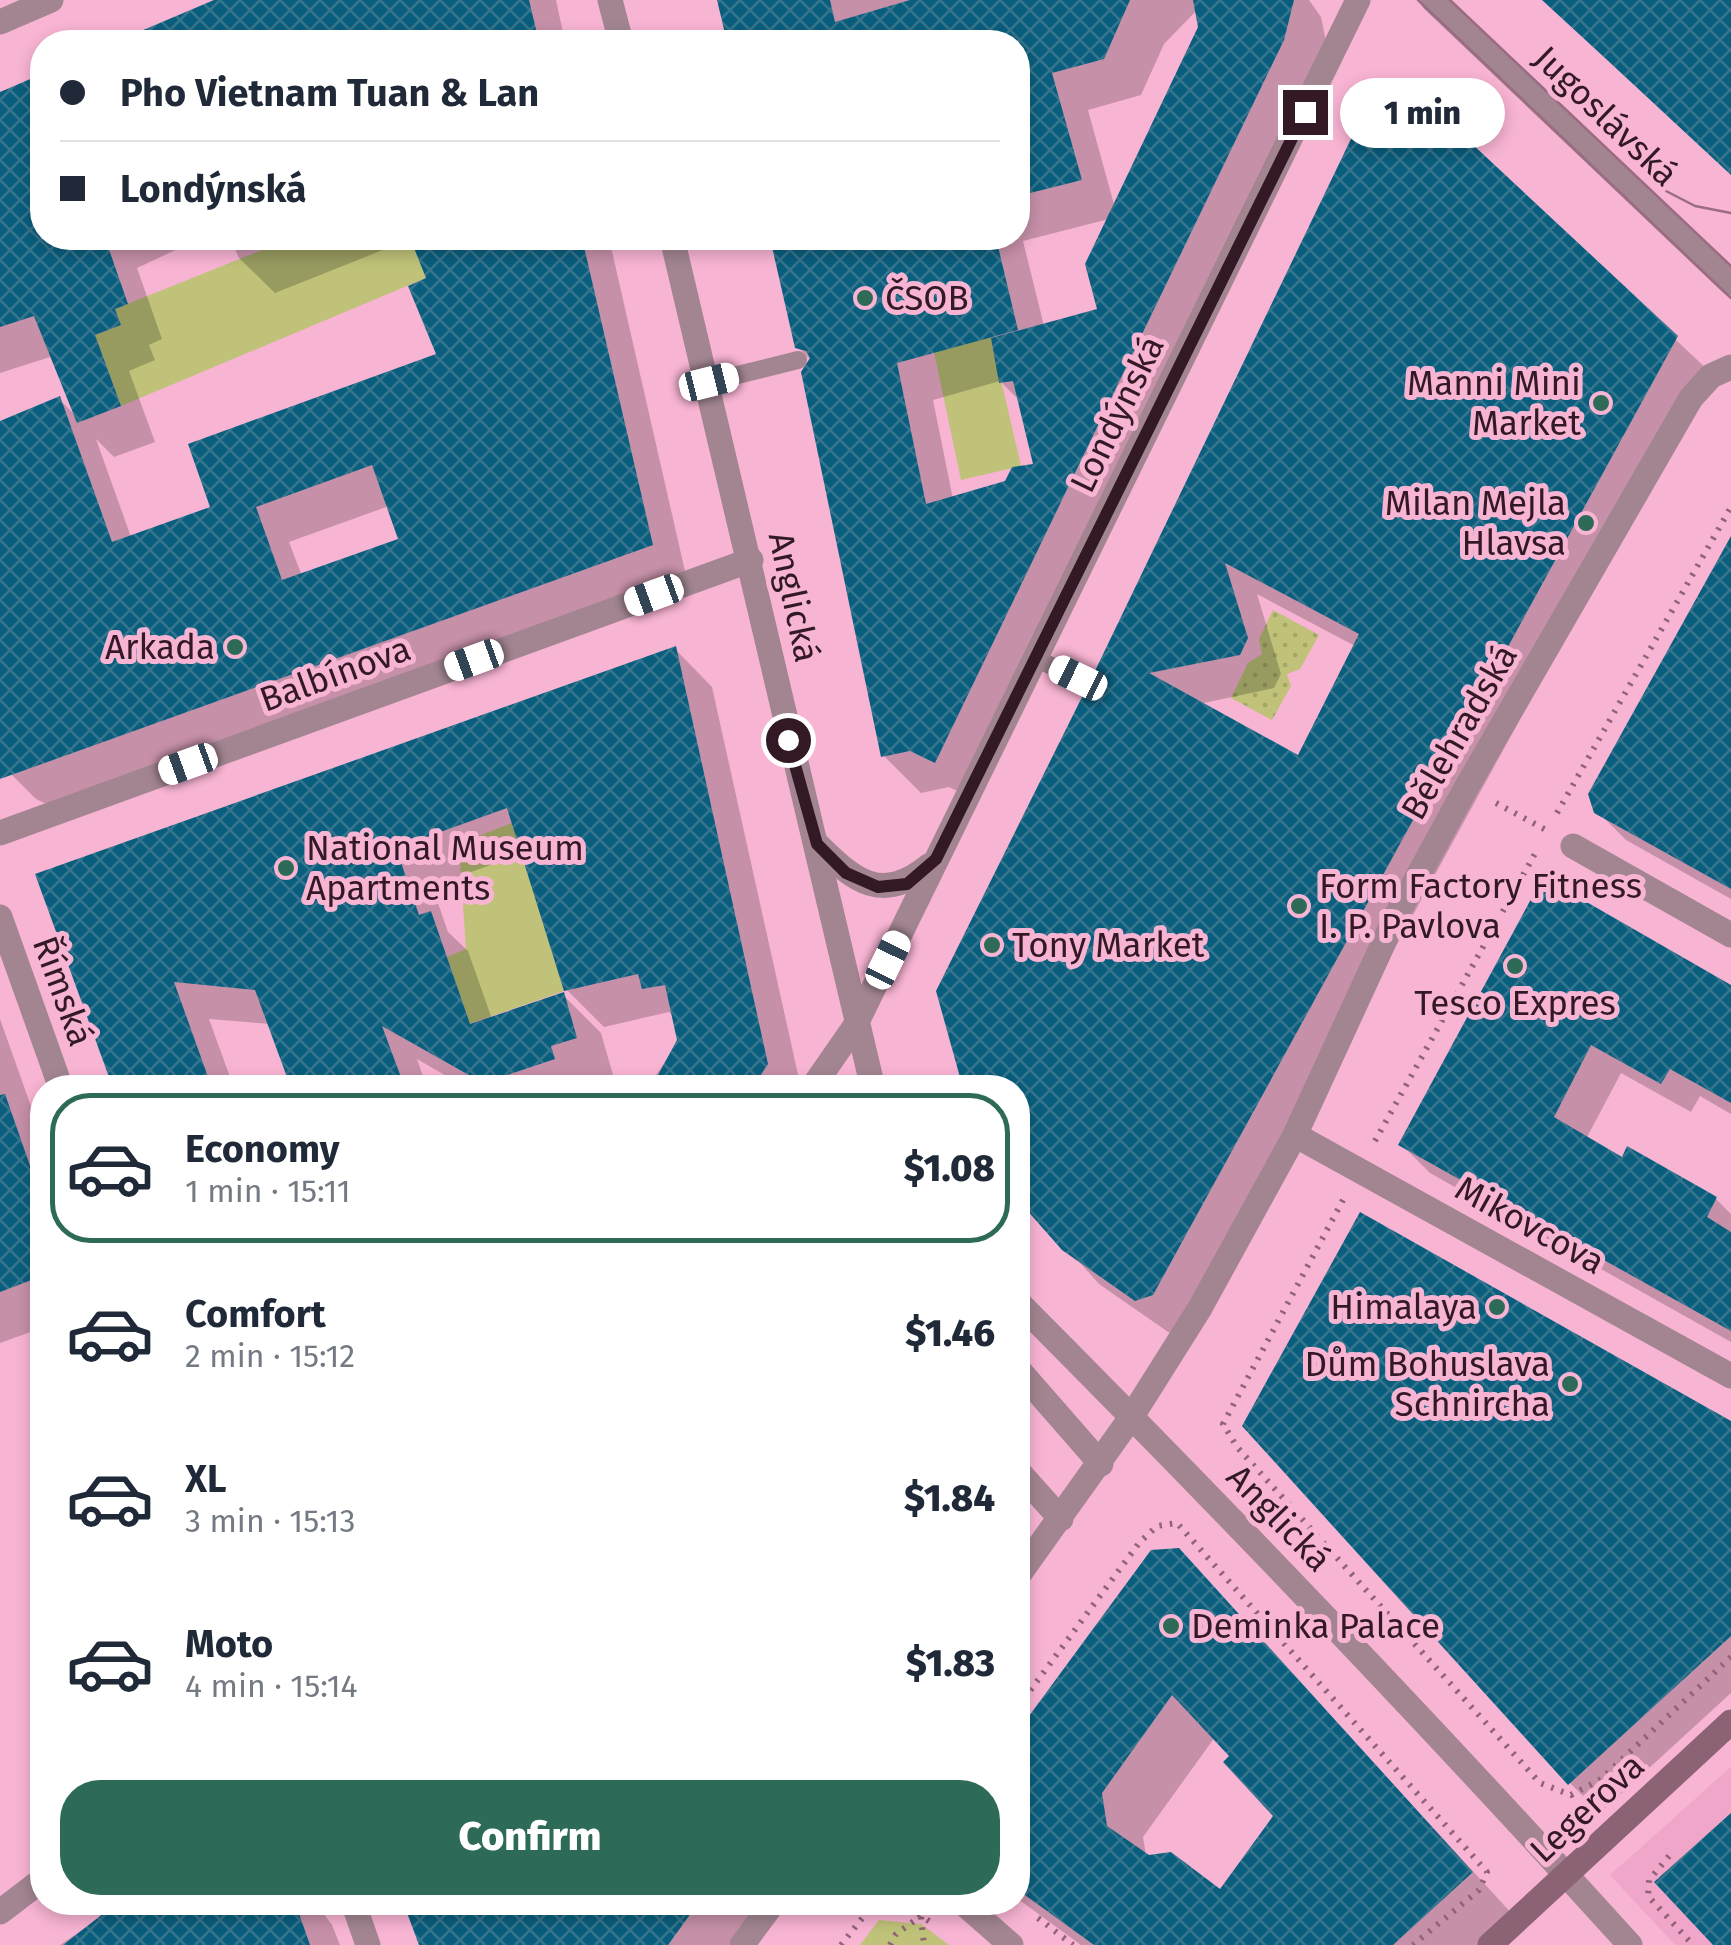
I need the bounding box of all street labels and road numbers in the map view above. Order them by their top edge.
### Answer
street label: Jugoslávská [1525,37,1687,195]
street label: Londýnská [1061,329,1173,499]
street label: Anglická [760,528,828,666]
street label: Balbínova [254,627,416,721]
street label: Bělehradská [1392,637,1526,827]
street label: Římská [24,930,102,1052]
street label: Mikovcova [1448,1167,1612,1283]
street label: Anglická [1218,1456,1340,1580]
street label: Legerova [1521,1745,1653,1871]

